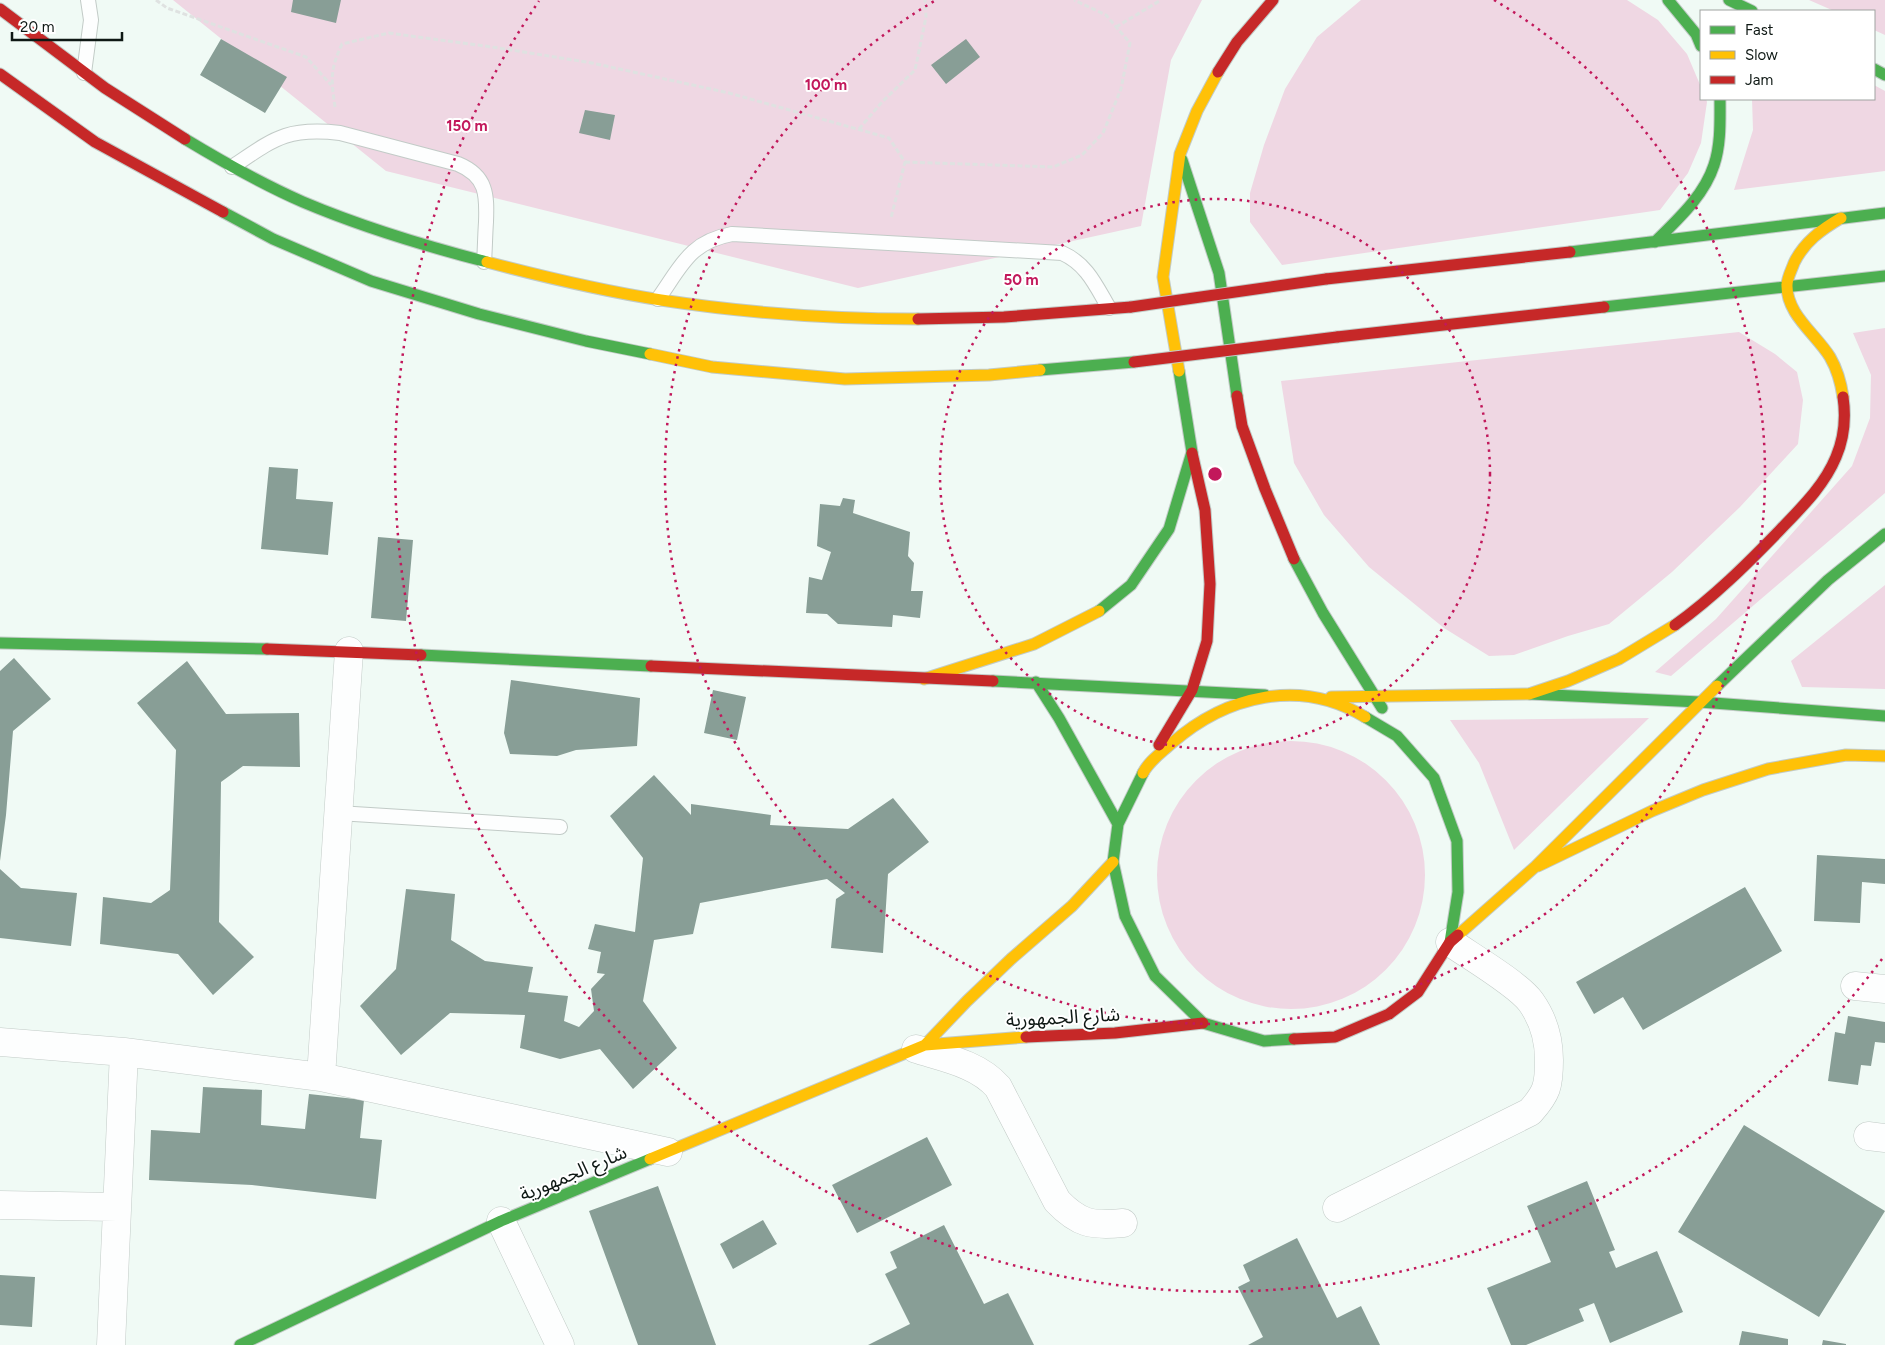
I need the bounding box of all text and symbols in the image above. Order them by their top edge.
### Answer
scale bar [12,10,122,42]
legend [1700,10,1875,100]
text: 20 m [20,18,54,36]
text: Fast [1745,21,1774,39]
text: Slow [1745,46,1778,64]
text: Jam [1745,71,1773,89]
text: 100 m [805,76,847,94]
text: 150 m [446,117,488,135]
text: 50 m [1003,271,1039,289]
centre of rings [1206,465,1224,483]
street label: شارع الجمهورية [1005,1003,1121,1033]
street label: شارع الجمهورية [516,1140,631,1208]

